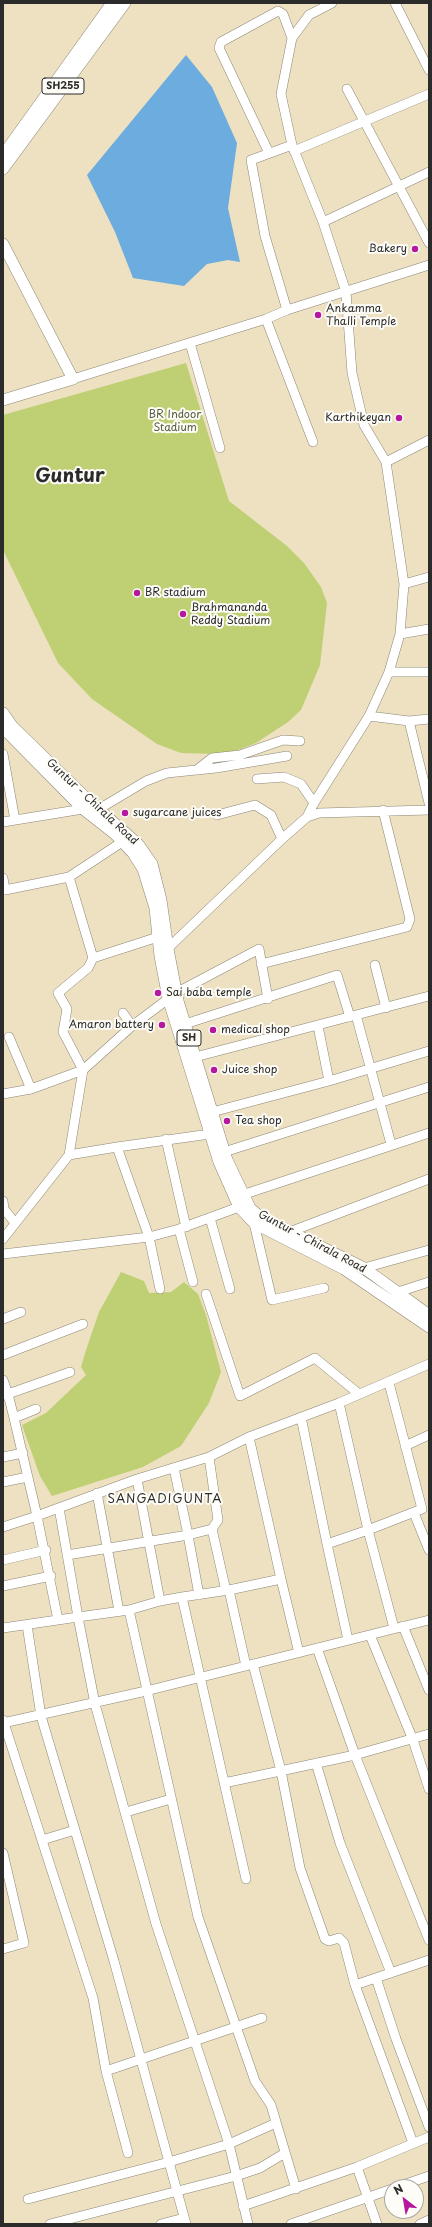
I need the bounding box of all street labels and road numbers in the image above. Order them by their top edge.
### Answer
road number: SH255 [42,78,84,94]
street label: Guntur - Chirala Road [43,756,141,848]
road number: SH [177,1030,201,1046]
street label: Guntur - Chirala Road [256,1208,368,1276]

